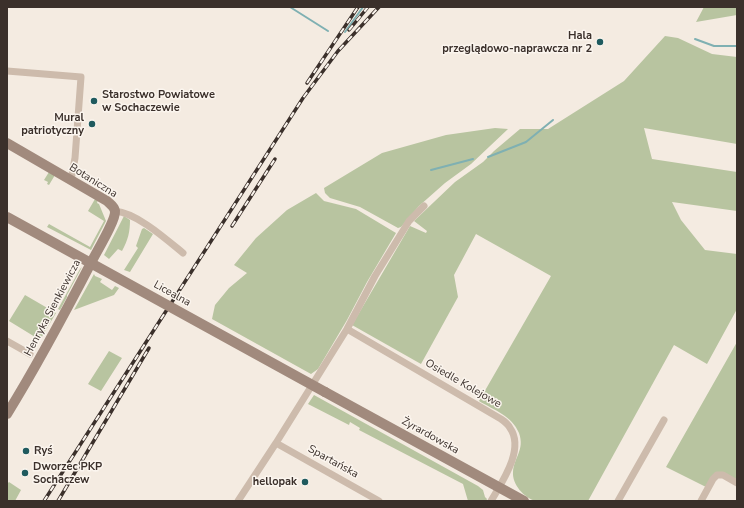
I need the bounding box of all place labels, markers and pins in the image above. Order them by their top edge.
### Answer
place label: Hala przeglądowo-naprawcza nr 2 [442,29,592,55]
marker: Hala przeglądowo-naprawcza nr 2 [595,37,605,47]
place label: Starostwo Powiatowe w Sochaczewie [102,88,215,114]
marker: Starostwo Powiatowe w Sochaczewie [89,96,99,106]
place label: Mural patriotyczny [21,111,84,137]
marker: Mural patriotyczny [87,119,97,129]
place label: Ryś [34,444,53,458]
marker: Ryś [21,446,31,456]
place label: Dworzec PKP Sochaczew [33,460,102,486]
marker: Dworzec PKP Sochaczew [20,468,30,478]
place label: hellopak [253,475,297,489]
marker: hellopak [300,477,310,487]

